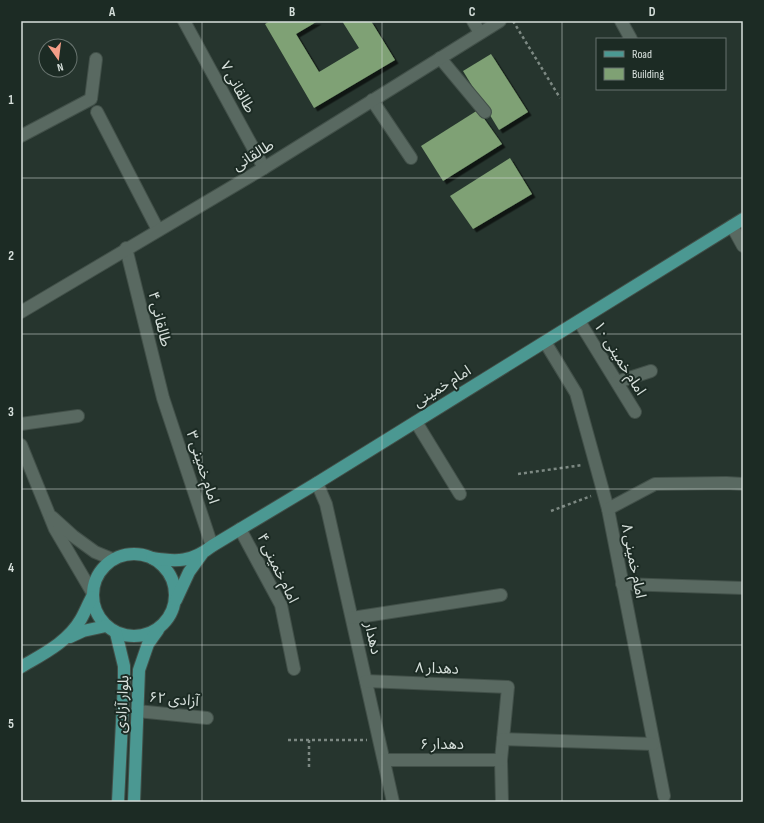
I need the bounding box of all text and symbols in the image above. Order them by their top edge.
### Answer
text: A [108,4,116,20]
text: B [289,4,295,20]
text: C [469,4,476,20]
text: D [649,4,656,20]
north arrow [38,38,78,78]
legend [596,38,726,90]
text: Road [632,47,652,62]
street label: طالقانی ۷ [216,58,260,116]
text: N [56,60,65,74]
text: Building [632,67,664,82]
text: 1 [8,92,14,108]
street label: طالقانی [229,136,278,175]
text: 2 [8,248,14,264]
street label: طالقانی ۴ [143,290,176,349]
street label: امام خمینی ۱۰ [588,317,650,400]
street label: امام خمینی [410,361,475,412]
text: 3 [8,404,14,420]
street label: امام خمینی ۳ [181,428,223,506]
street label: امام خمینی ۸ [616,522,650,600]
street label: امام خمینی ۴ [252,530,303,607]
text: 4 [8,560,14,576]
street label: دهدار [359,619,385,656]
street label: دهدار ۸ [415,658,459,679]
street label: بلوار آزادی [111,675,134,733]
street label: آزادی ۶۲ [148,688,200,711]
text: 5 [8,716,14,732]
street label: دهدار ۶ [420,735,464,754]

